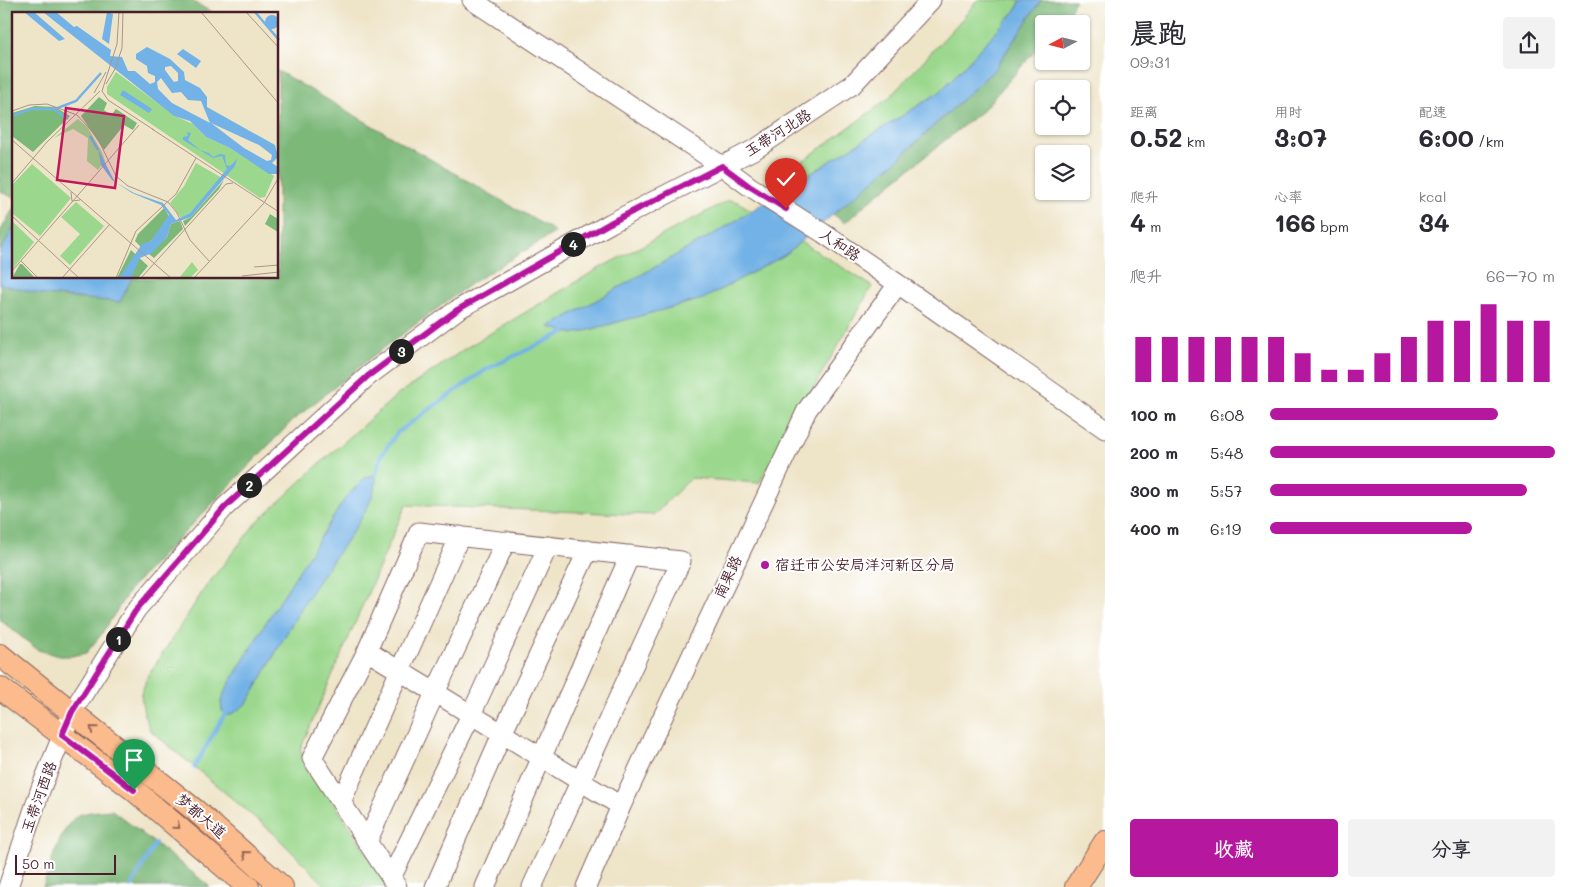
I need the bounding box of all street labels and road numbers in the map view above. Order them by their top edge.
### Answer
street label: 玉带河北路 [740,104,815,161]
street label: 人和路 [816,223,865,265]
street label: 南果路 [709,552,746,601]
street label: 玉带河西路 [16,758,60,835]
street label: 梦都大道 [172,788,231,842]

